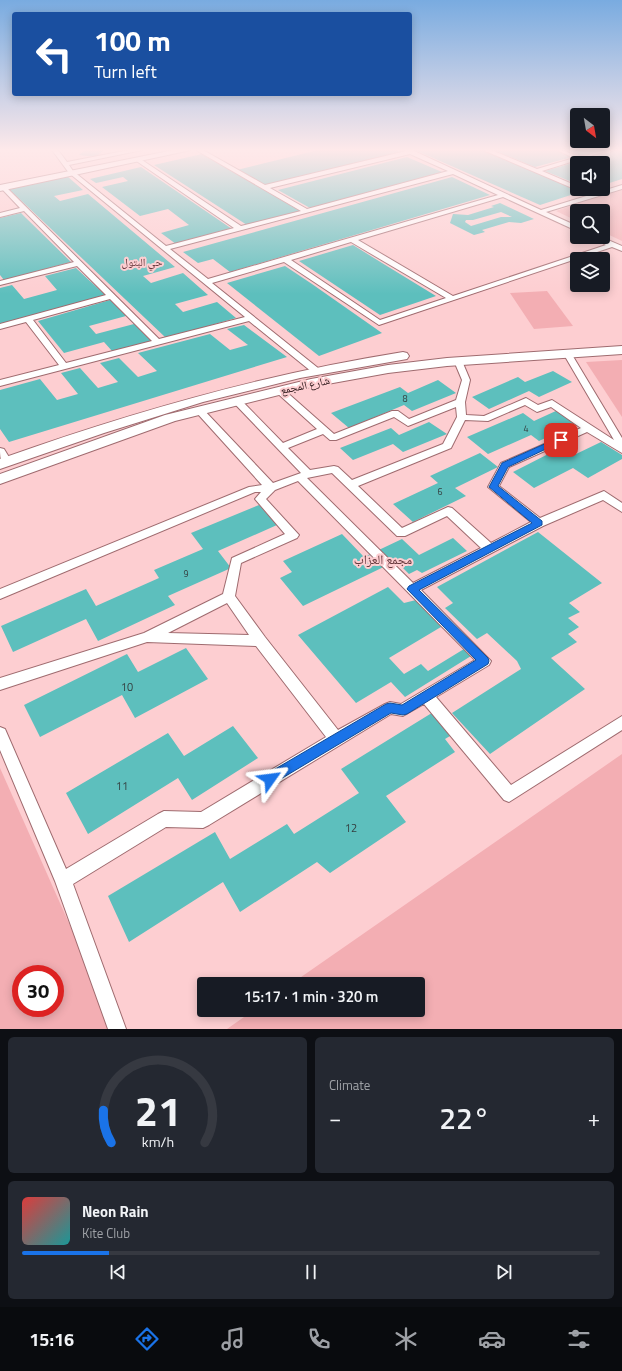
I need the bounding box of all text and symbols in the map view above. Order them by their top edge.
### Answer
text: 100 m [94,19,171,62]
icon: left [28,28,80,80]
text: Turn left [94,58,157,85]
north arrow [570,108,610,148]
map controls [570,108,610,292]
button: sound [570,156,610,196]
button: search [570,204,610,244]
button: layers [570,252,610,292]
district label: حي البتول [122,254,162,271]
street label: شارع المجمع [279,372,331,398]
house number: 8 [402,392,408,405]
house number: 4 [523,422,529,435]
pin [544,423,578,457]
icon: arrive [550,429,572,451]
house number: 6 [437,485,443,498]
district label: مجمع العزاب [354,549,412,569]
house number: 9 [183,567,189,580]
house number: 10 [121,679,133,695]
position arrow [249,758,291,800]
house number: 11 [116,778,128,794]
house number: 12 [345,820,357,836]
speed limit sign: 30 [12,965,64,1017]
text: 15:17 · 1 min · 320 m [244,985,378,1008]
text: Climate [329,1075,370,1095]
text: 21 [134,1079,181,1142]
text: 22° [439,1095,490,1141]
text: − [329,1101,341,1135]
text: + [588,1101,600,1135]
text: km/h [141,1131,174,1153]
text: Neon Rain [82,1200,149,1223]
text: Kite Club [82,1223,130,1243]
icon: previous [107,1261,129,1283]
icon: pause [300,1261,322,1283]
icon: next [493,1261,515,1283]
icon: directions [133,1325,161,1353]
icon: music [219,1325,247,1353]
icon: phone [305,1325,333,1353]
icon: climate [392,1325,420,1353]
icon: car [478,1325,506,1353]
icon: filters [565,1325,593,1353]
text: 15:16 [29,1326,74,1353]

